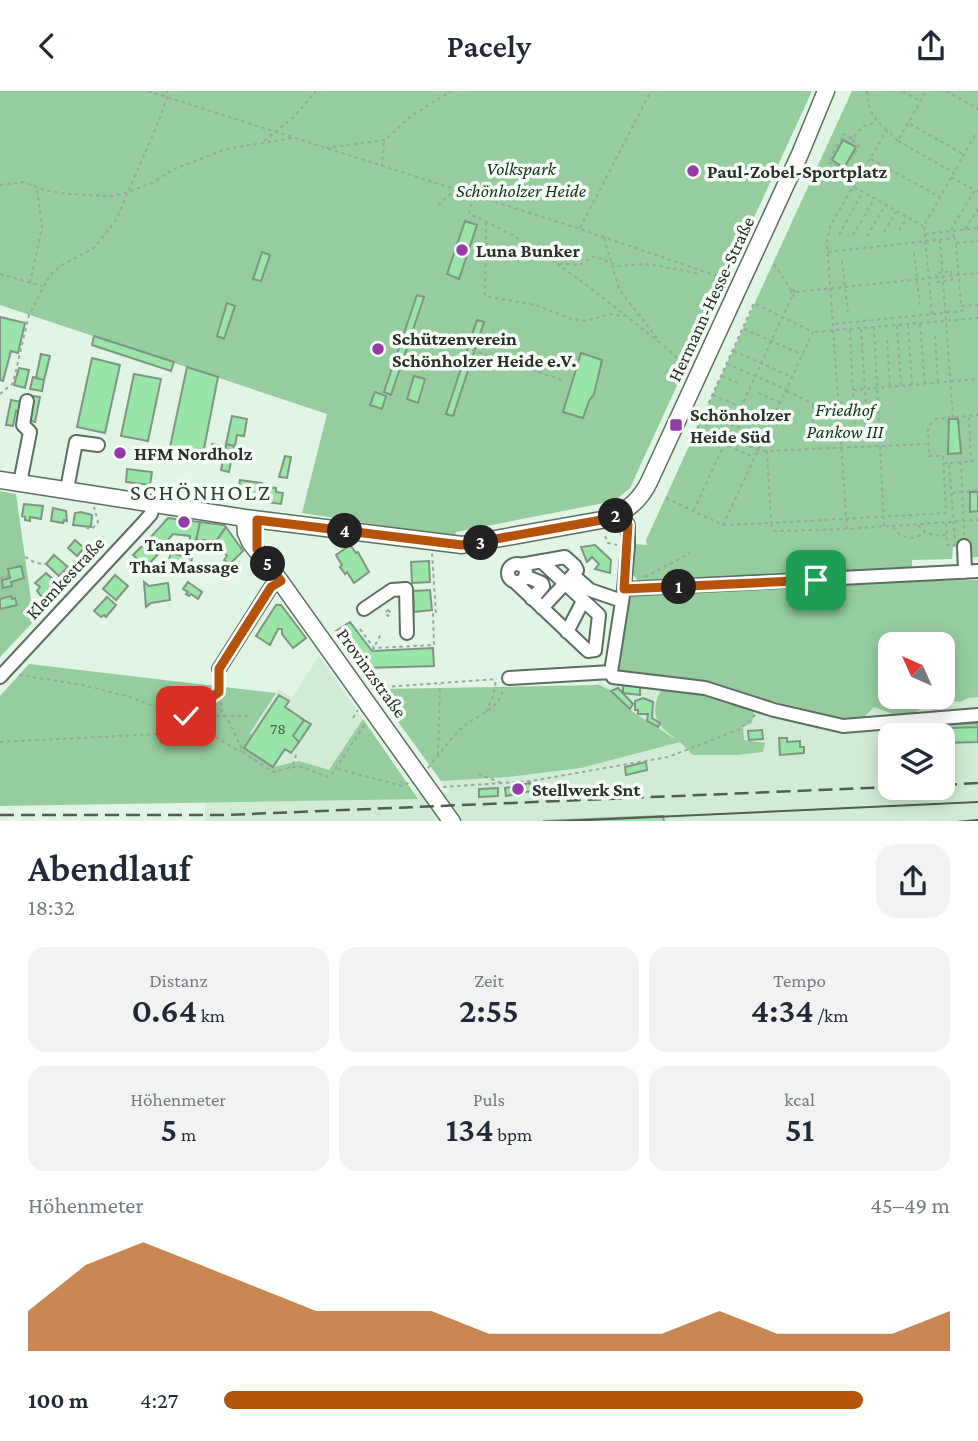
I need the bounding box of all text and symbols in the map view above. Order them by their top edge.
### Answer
icon: back [28,27,66,65]
icon: share [912,27,950,65]
text: Pacely [447,28,531,64]
park label: Volkspark Schönholzer Heide [456,158,586,201]
place label: Paul-Zobel-Sportplatz [707,161,888,182]
marker: Paul-Zobel-Sportplatz [685,163,701,179]
street label: Hermann-Hesse-Straße [664,213,758,385]
place label: Luna Bunker [476,240,580,261]
marker: Luna Bunker [454,242,470,258]
place label: Schützenverein Schönholzer Heide e.V. [392,328,576,371]
marker: Schützenverein Schönholzer Heide e.V. [370,341,386,357]
park label: Friedhof Pankow III [807,399,885,442]
place label: Schönholzer Heide Süd [690,404,791,447]
marker: Schönholzer Heide Süd [668,417,684,433]
place label: HFM Nordholz [134,443,253,464]
marker: HFM Nordholz [112,445,128,461]
district label: SCHÖNHOLZ [130,479,272,505]
pin: 2 [598,499,634,533]
text: 2 [611,505,620,526]
pin: 4 [328,513,362,549]
marker: Tanaporn Thai Massage [176,514,192,530]
text: 4 [339,520,350,541]
pin: 3 [463,525,498,561]
text: 3 [476,532,485,553]
street label: Klemkestraße [22,533,108,623]
place label: Tanaporn Thai Massage [129,534,239,577]
pin: 5 [250,547,286,581]
pin [786,550,846,610]
text: 5 [263,553,272,574]
icon: arrive [797,561,835,599]
pin: 1 [662,569,696,605]
text: 1 [675,576,682,597]
street label: Provinzstraße [333,624,411,722]
north arrow [878,632,956,709]
map controls [878,632,955,800]
pin [156,686,216,746]
icon: check [167,697,205,735]
house number: 78 [270,720,286,737]
button: layers [878,723,955,800]
place label: Stellwerk Snt [532,779,640,800]
marker: Stellwerk Snt [510,781,526,797]
button: share [876,844,950,918]
text: Abendlauf [28,847,191,889]
text: 18:32 [28,894,75,920]
text: Distanz [149,970,208,991]
text: Zeit [474,970,504,991]
text: Tempo [773,970,826,991]
text: 0.64 [132,991,197,1030]
text: 2:55 [459,991,519,1030]
text: 4:34 [751,991,814,1030]
text: km [197,1005,225,1026]
text: /km [814,1005,848,1026]
text: Höhenmeter [131,1089,226,1110]
text: Puls [473,1089,505,1110]
text: kcal [784,1089,815,1110]
text: 5 [160,1110,177,1149]
text: 134 [446,1110,494,1149]
text: 51 [785,1110,814,1149]
text: m [177,1124,196,1145]
text: bpm [494,1124,532,1145]
text: Höhenmeter [28,1192,144,1218]
text: 45–49 m [870,1192,950,1218]
text: 100 m [28,1387,88,1413]
text: 4:27 [140,1387,178,1413]

